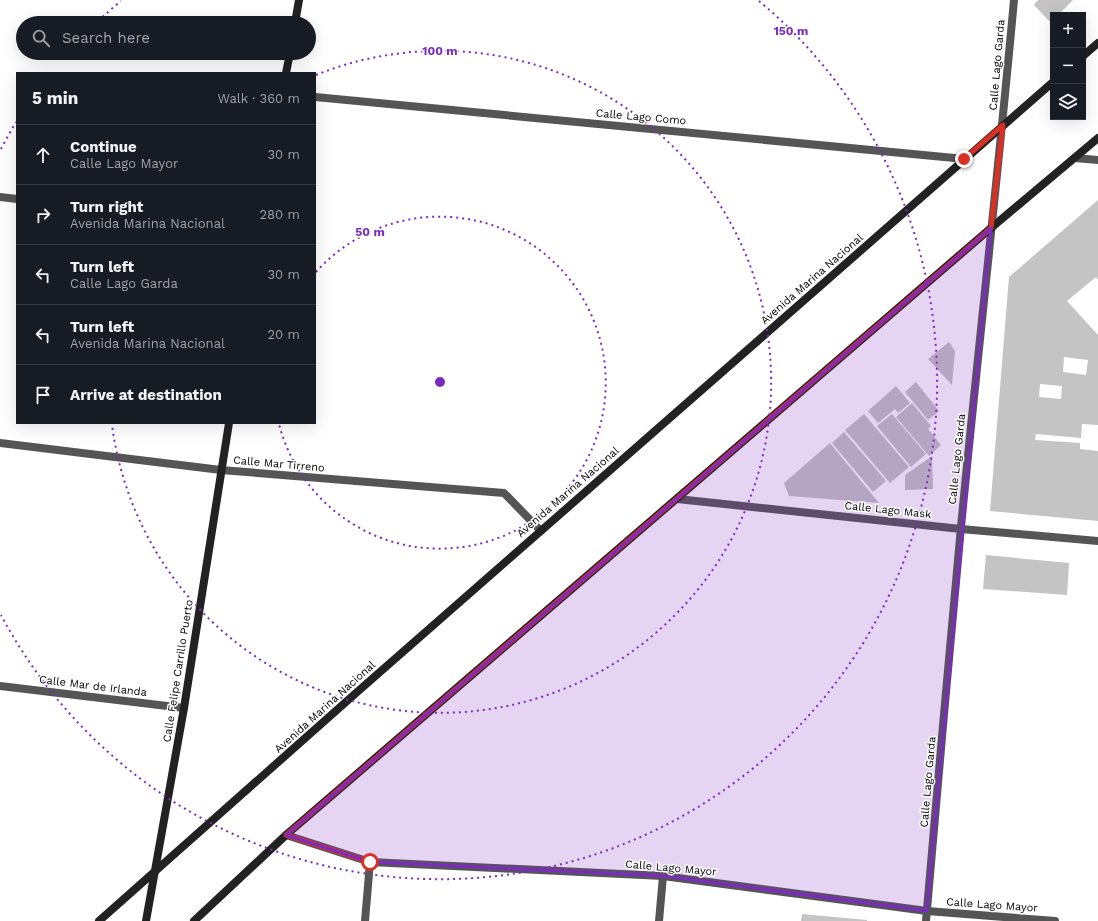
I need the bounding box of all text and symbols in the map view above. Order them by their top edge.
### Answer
map controls [1050,12,1086,120]
button: + [1050,12,1086,48]
search box [16,16,316,60]
street label: Calle Lago Garda [987,19,1007,111]
text: 150 m [774,24,808,38]
icon: search [30,27,52,49]
text: Search here [62,29,150,47]
text: 100 m [422,44,458,58]
button: − [1050,48,1086,84]
button: layers [1050,84,1086,120]
text: 5 min [32,88,78,108]
text: Walk · 360 m [217,91,300,106]
street label: Calle Lago Como [595,107,687,127]
text: Continue [70,138,137,156]
icon: ahead [32,144,54,166]
text: 30 m [268,147,300,162]
route end [955,150,973,168]
text: Calle Lago Mayor [70,156,178,171]
text: Turn right [70,198,143,216]
icon: right [32,204,54,226]
text: 280 m [260,207,300,222]
text: Avenida Marina Nacional [70,216,225,231]
text: 50 m [355,225,385,239]
street label: Avenida Marina Nacional [758,231,866,327]
text: Turn left [70,258,134,276]
icon: left [32,264,54,286]
text: 30 m [268,267,300,282]
text: Calle Lago Garda [70,276,178,291]
text: Turn left [70,318,134,336]
icon: left [32,324,54,346]
text: 20 m [268,327,300,342]
text: Avenida Marina Nacional [70,336,225,351]
centre of rings [433,375,447,389]
icon: arrive [32,384,54,406]
text: Arrive at destination [70,386,222,404]
street label: Calle Lago Garda [946,413,968,505]
street label: Avenida Marina Nacional [514,444,622,540]
street label: Calle Mar Tirreno [233,454,325,474]
street label: Calle Lago Mask [844,499,932,521]
street label: Calle Felipe Carrillo Puerto [160,599,196,743]
street label: Avenida Marina Nacional [272,658,379,756]
street label: Calle Mar de Irlanda [38,673,148,699]
street label: Calle Lago Garda [918,736,938,828]
route start [361,853,379,871]
street label: Calle Lago Mayor [625,858,718,879]
street label: Calle Lago Mayor [946,895,1039,915]

